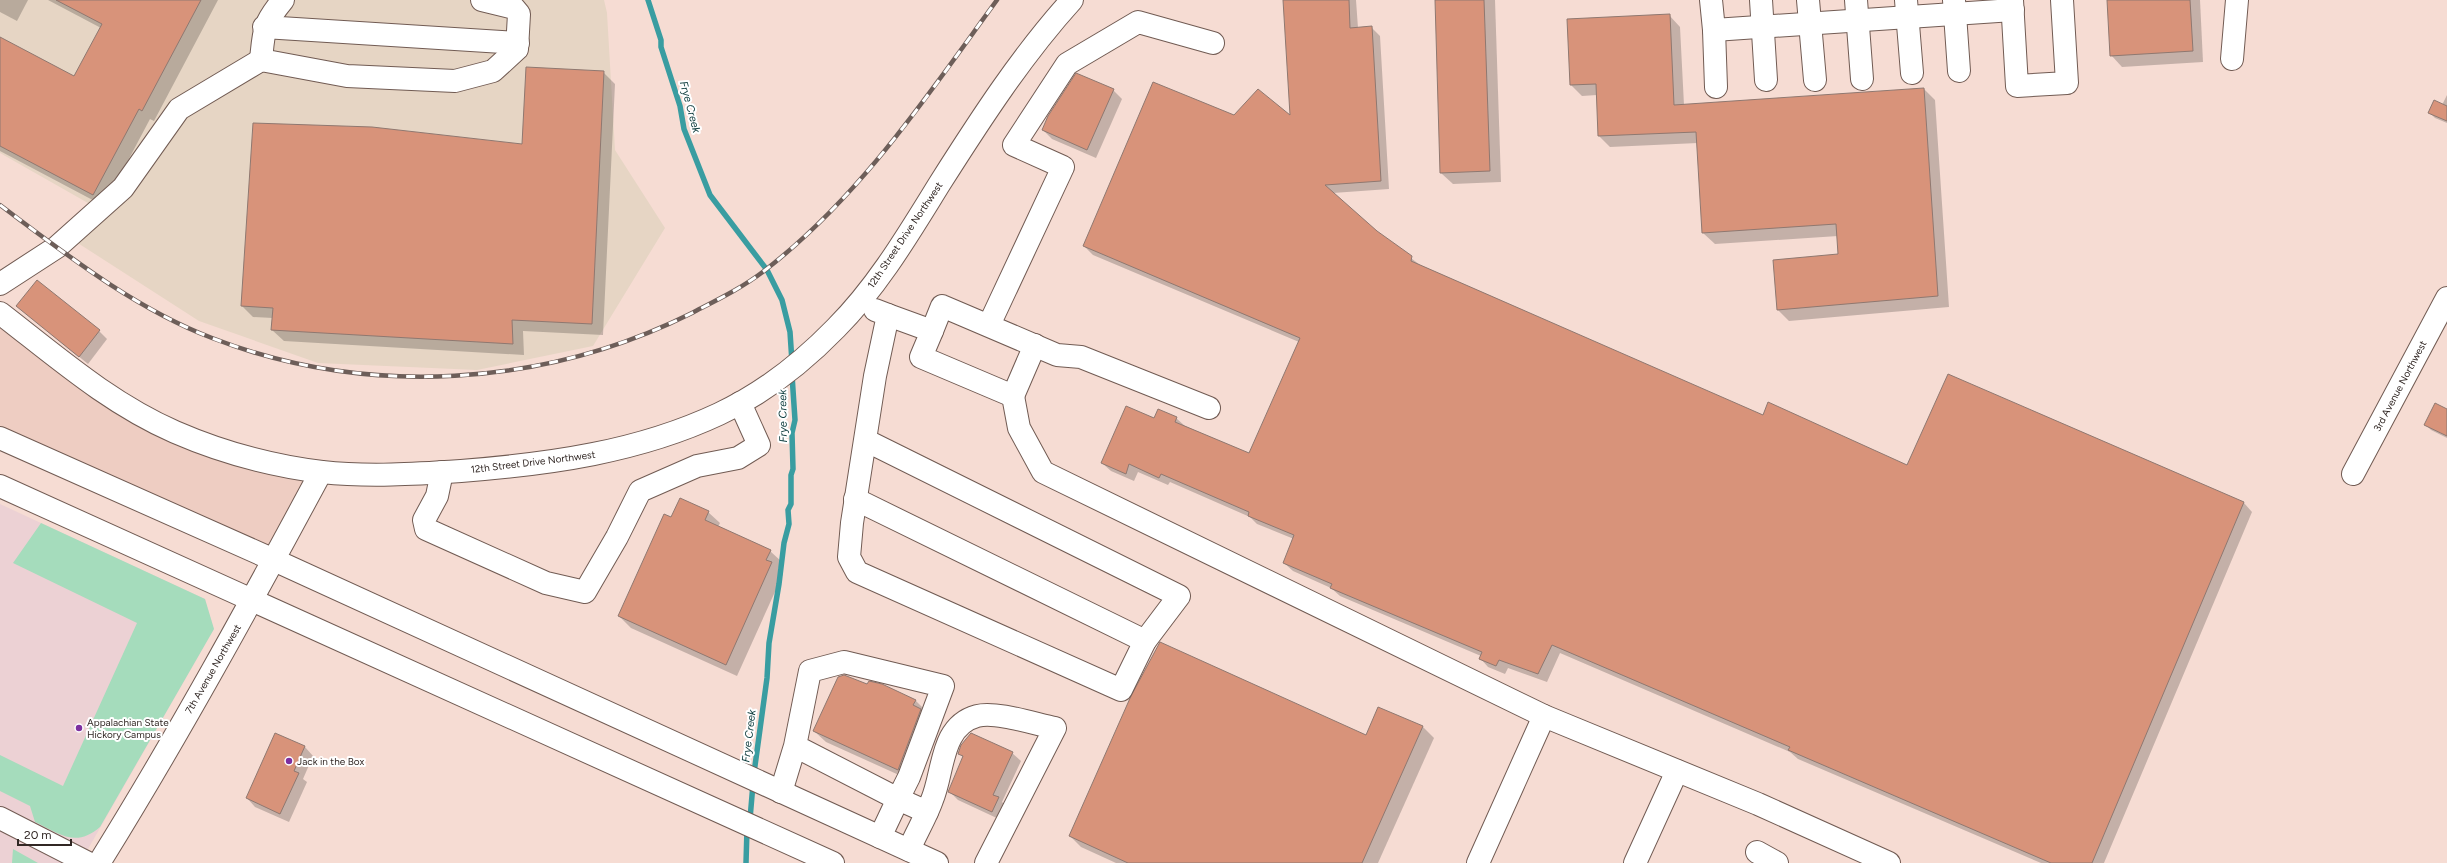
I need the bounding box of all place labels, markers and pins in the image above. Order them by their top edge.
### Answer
place label: Appalachian State Hickory Campus [87,716,169,741]
marker: Appalachian State Hickory Campus [74,723,84,733]
place label: Jack in the Box [297,755,364,768]
marker: Jack in the Box [284,756,294,766]

